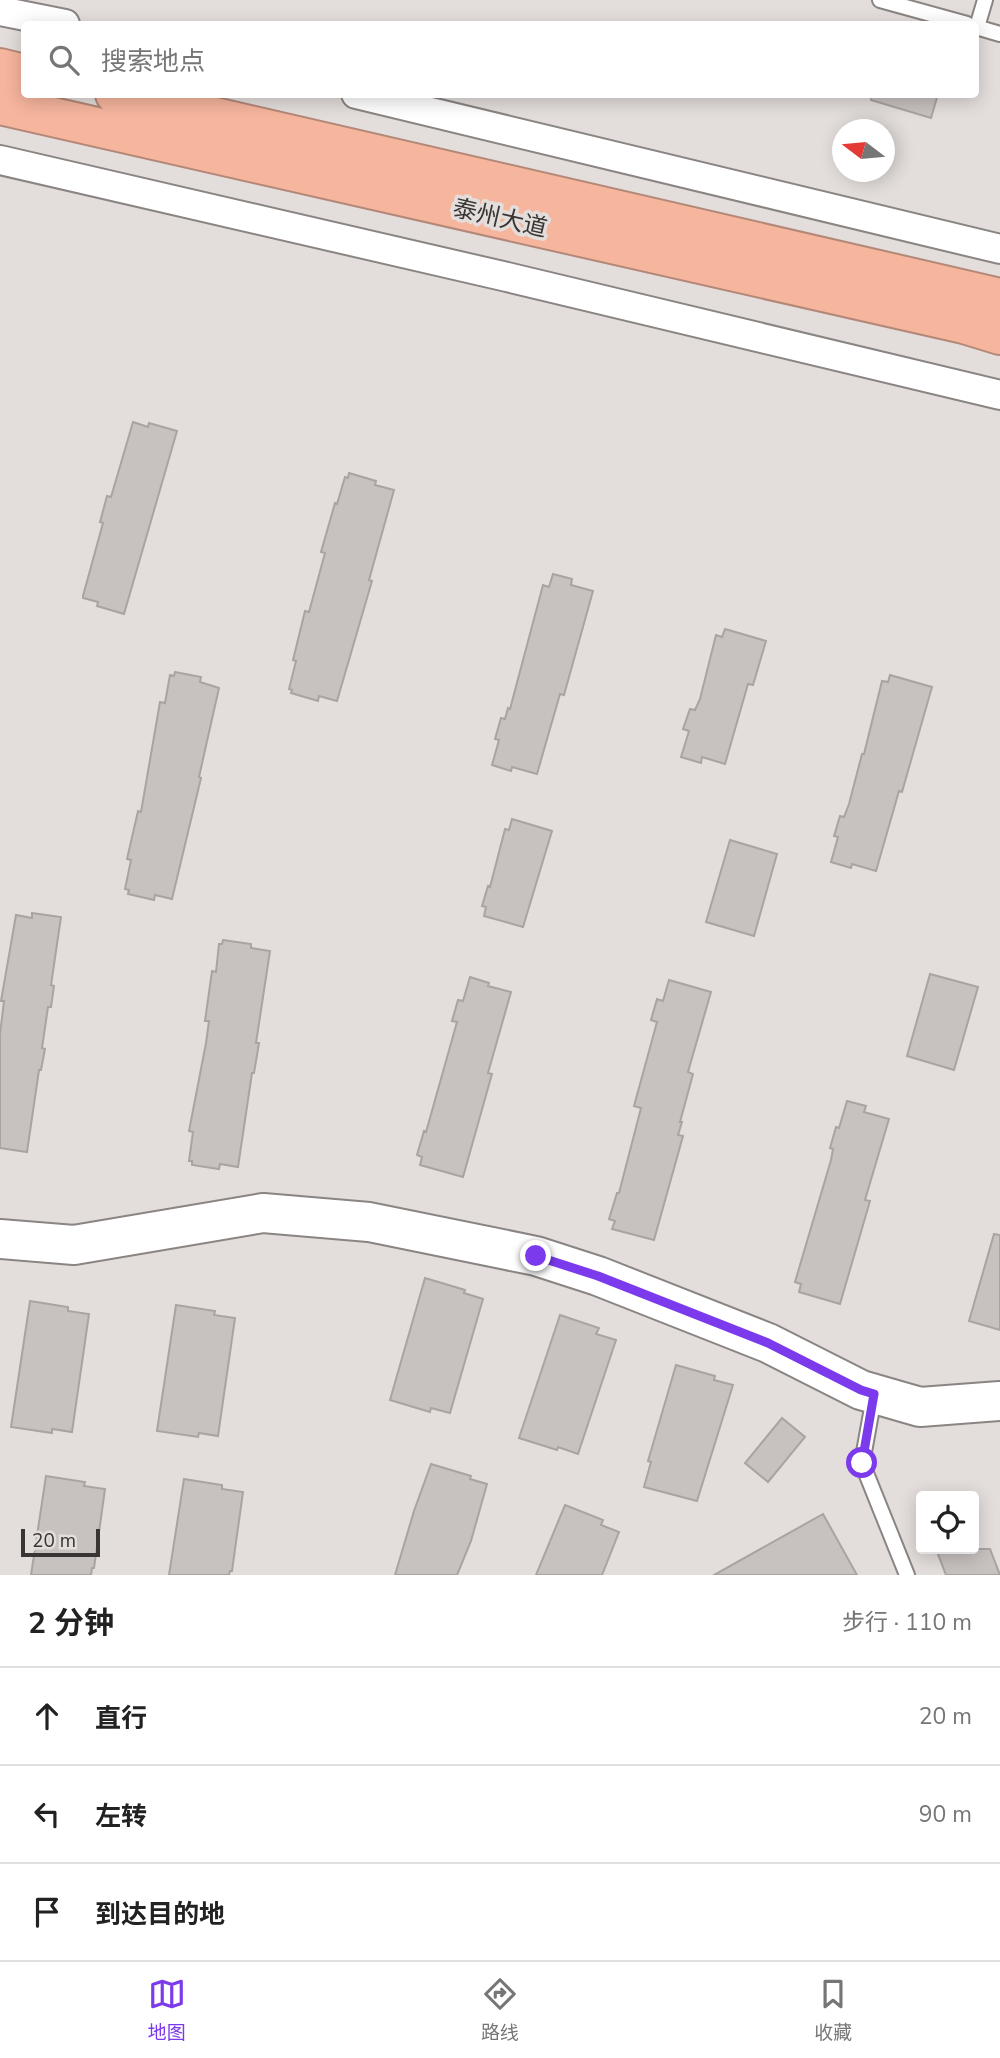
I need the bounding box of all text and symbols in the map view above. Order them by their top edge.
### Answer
search box [21,21,979,98]
icon: search [45,41,83,79]
text: 搜索地点 [101,44,205,79]
north arrow [832,119,895,182]
street label: 泰州大道 [450,192,550,244]
route end [520,1240,551,1271]
route start [846,1447,877,1478]
map controls [916,1491,979,1554]
button: locate [916,1491,979,1554]
scale bar [21,1526,100,1558]
text: 20 m [32,1528,76,1554]
text: 2 分钟 [28,1603,114,1644]
text: 步行 · 110 m [842,1607,972,1638]
icon: ahead [28,1697,66,1735]
text: 直行 [95,1701,147,1736]
text: 20 m [919,1701,972,1732]
icon: left [28,1795,66,1833]
text: 左转 [95,1799,147,1834]
text: 90 m [919,1799,972,1830]
icon: arrive [28,1893,66,1931]
text: 到达目的地 [95,1897,225,1932]
tab: 地图 [148,1975,186,2046]
tab: 路线 [481,1975,519,2046]
tab: 收藏 [814,1975,852,2046]

